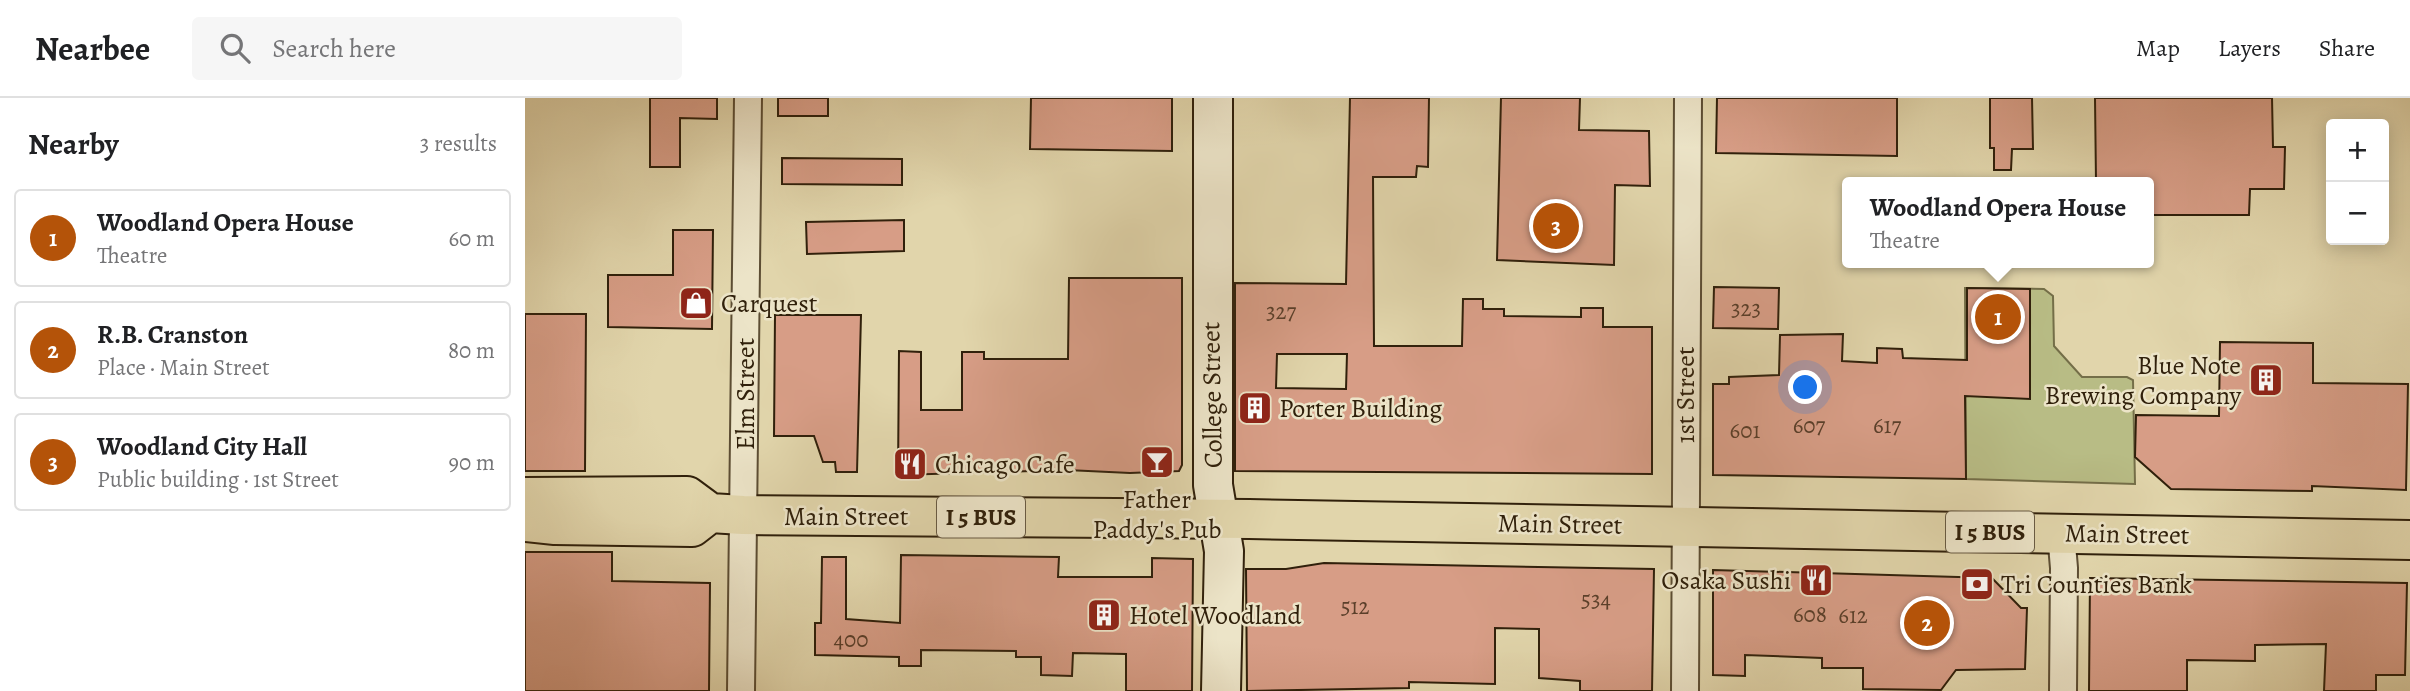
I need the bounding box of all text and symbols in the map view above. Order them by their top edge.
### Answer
search box [192,17,682,80]
text: Nearbee [35,26,150,71]
icon: search [216,29,254,67]
text: Search here [272,31,396,66]
text: Map [2136,32,2180,64]
text: Layers [2218,32,2281,64]
text: Share [2319,32,2375,64]
map controls [2326,119,2389,245]
button: + [2326,119,2389,182]
text: Nearby [28,124,119,164]
text: 3 results [420,128,497,159]
popup [1842,177,2154,268]
button: − [2326,182,2389,245]
text: Woodland Opera House [1870,190,2126,225]
pin: 3 [1533,200,1579,252]
text: Woodland Opera House [97,205,354,240]
text: 1 [49,223,57,254]
text: 60 m [448,223,495,254]
text: Theatre [1870,225,1940,256]
text: Theatre [97,240,167,271]
shop icon: Carquest [677,284,715,322]
place label: Carquest [721,286,818,321]
pin: 1 [1975,291,2021,343]
house number: 323 [1731,293,1761,324]
house number: 327 [1266,296,1296,327]
text: R.B. Cranston [97,317,248,352]
street label: College Street [1193,321,1231,469]
text: 2 [47,335,59,366]
text: 80 m [448,335,495,366]
street label: Elm Street [728,337,763,450]
street label: 1st Street [1668,346,1703,444]
place label: Blue Note Brewing Company [2045,348,2241,413]
text: Place · Main Street [97,352,270,383]
building icon: Blue Note Brewing Company [2247,361,2285,399]
your location [1788,370,1822,404]
building icon: Porter Building [1236,389,1274,427]
place label: Porter Building [1279,391,1442,426]
house number: 607 [1793,410,1826,441]
house number: 617 [1873,410,1901,441]
house number: 601 [1730,415,1761,446]
text: Woodland City Hall [97,429,307,464]
bar icon: Father Paddy's Pub [1138,443,1176,481]
restaurant icon: Chicago Cafe [891,445,929,483]
text: 3 [48,447,58,478]
text: 90 m [449,447,495,478]
place label: Chicago Cafe [935,447,1075,482]
text: Public building · 1st Street [97,464,339,495]
place label: Father Paddy's Pub [1093,482,1221,547]
road number: I 5 BUS [937,496,1025,538]
street label: Main Street [784,499,909,534]
street label: Main Street [1497,505,1623,543]
road number: I 5 BUS [1946,512,2034,552]
street label: Main Street [2064,515,2190,553]
restaurant icon: Osaka Sushi [1797,561,1835,599]
place label: Osaka Sushi [1661,563,1791,598]
bank icon: Tri Counties Bank [1958,565,1996,603]
place label: Tri Counties Bank [2001,567,2192,602]
house number: 534 [1581,584,1611,615]
house number: 512 [1341,591,1369,622]
building icon: Hotel Woodland [1085,596,1123,634]
pin: 2 [1904,597,1950,649]
place label: Hotel Woodland [1129,598,1302,633]
house number: 608 [1793,599,1827,630]
house number: 612 [1838,600,1868,631]
house number: 400 [834,624,868,655]

